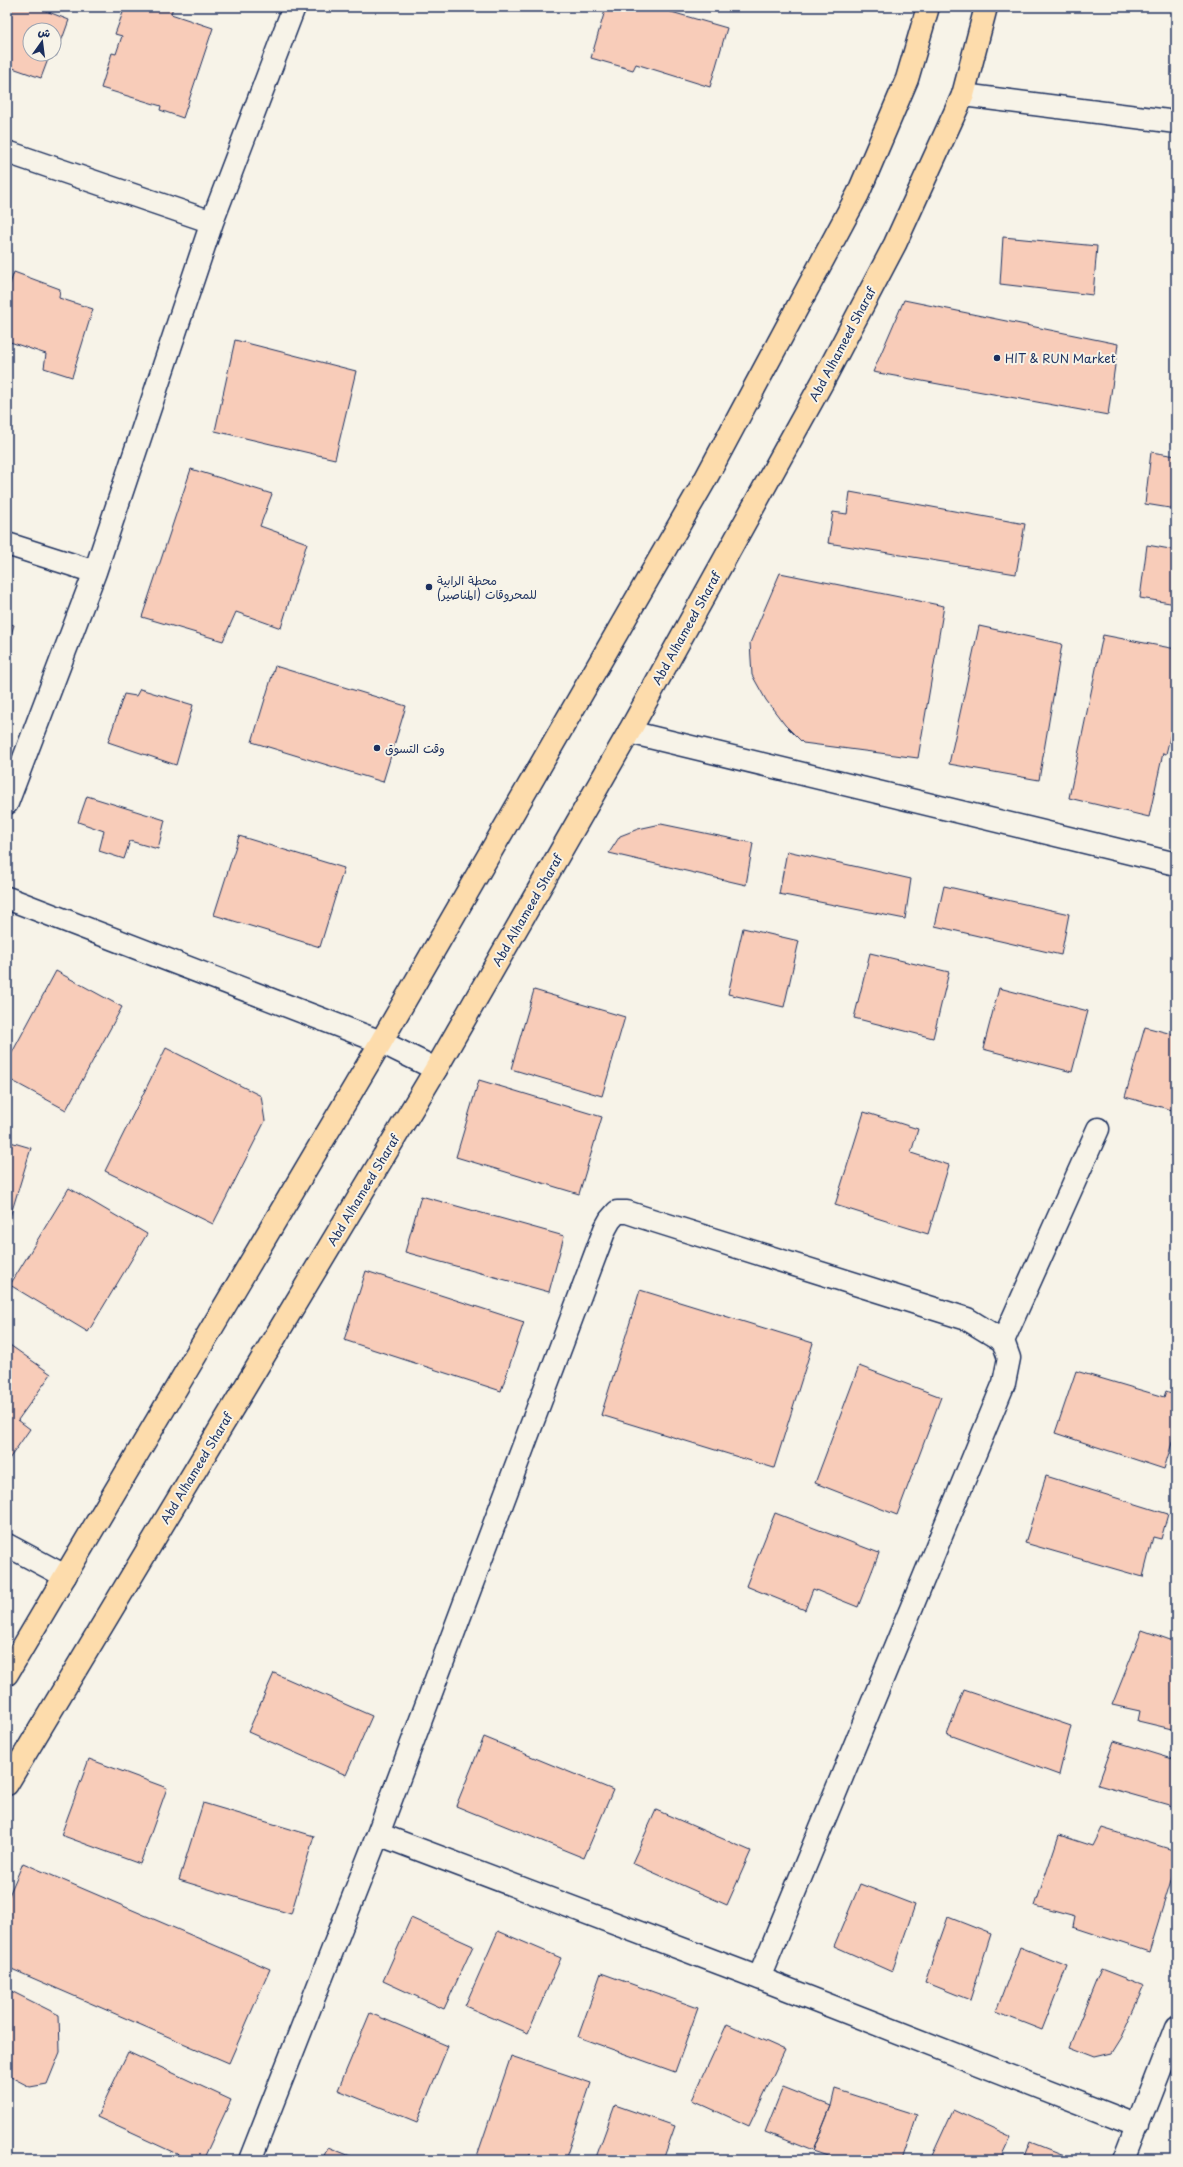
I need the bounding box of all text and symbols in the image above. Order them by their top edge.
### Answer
north arrow [22,22,62,62]
text: ش [37,22,52,42]
street label: Abd Alhameed Sharaf [804,283,880,404]
place label: HIT & RUN Market [1005,349,1116,367]
marker: HIT & RUN Market [992,353,1002,363]
street label: Abd Alhameed Sharaf [647,567,725,688]
place label: محطة الرابية للمحروقات (المناصير) [437,571,537,603]
marker: محطة الرابية للمحروقات (المناصير) [424,582,434,592]
place label: وقت التسوق [385,739,445,757]
marker: وقت التسوق [372,743,382,753]
street label: Abd Alhameed Sharaf [487,850,567,969]
street label: Abd Alhameed Sharaf [323,1130,404,1249]
street label: Abd Alhameed Sharaf [156,1408,237,1527]

